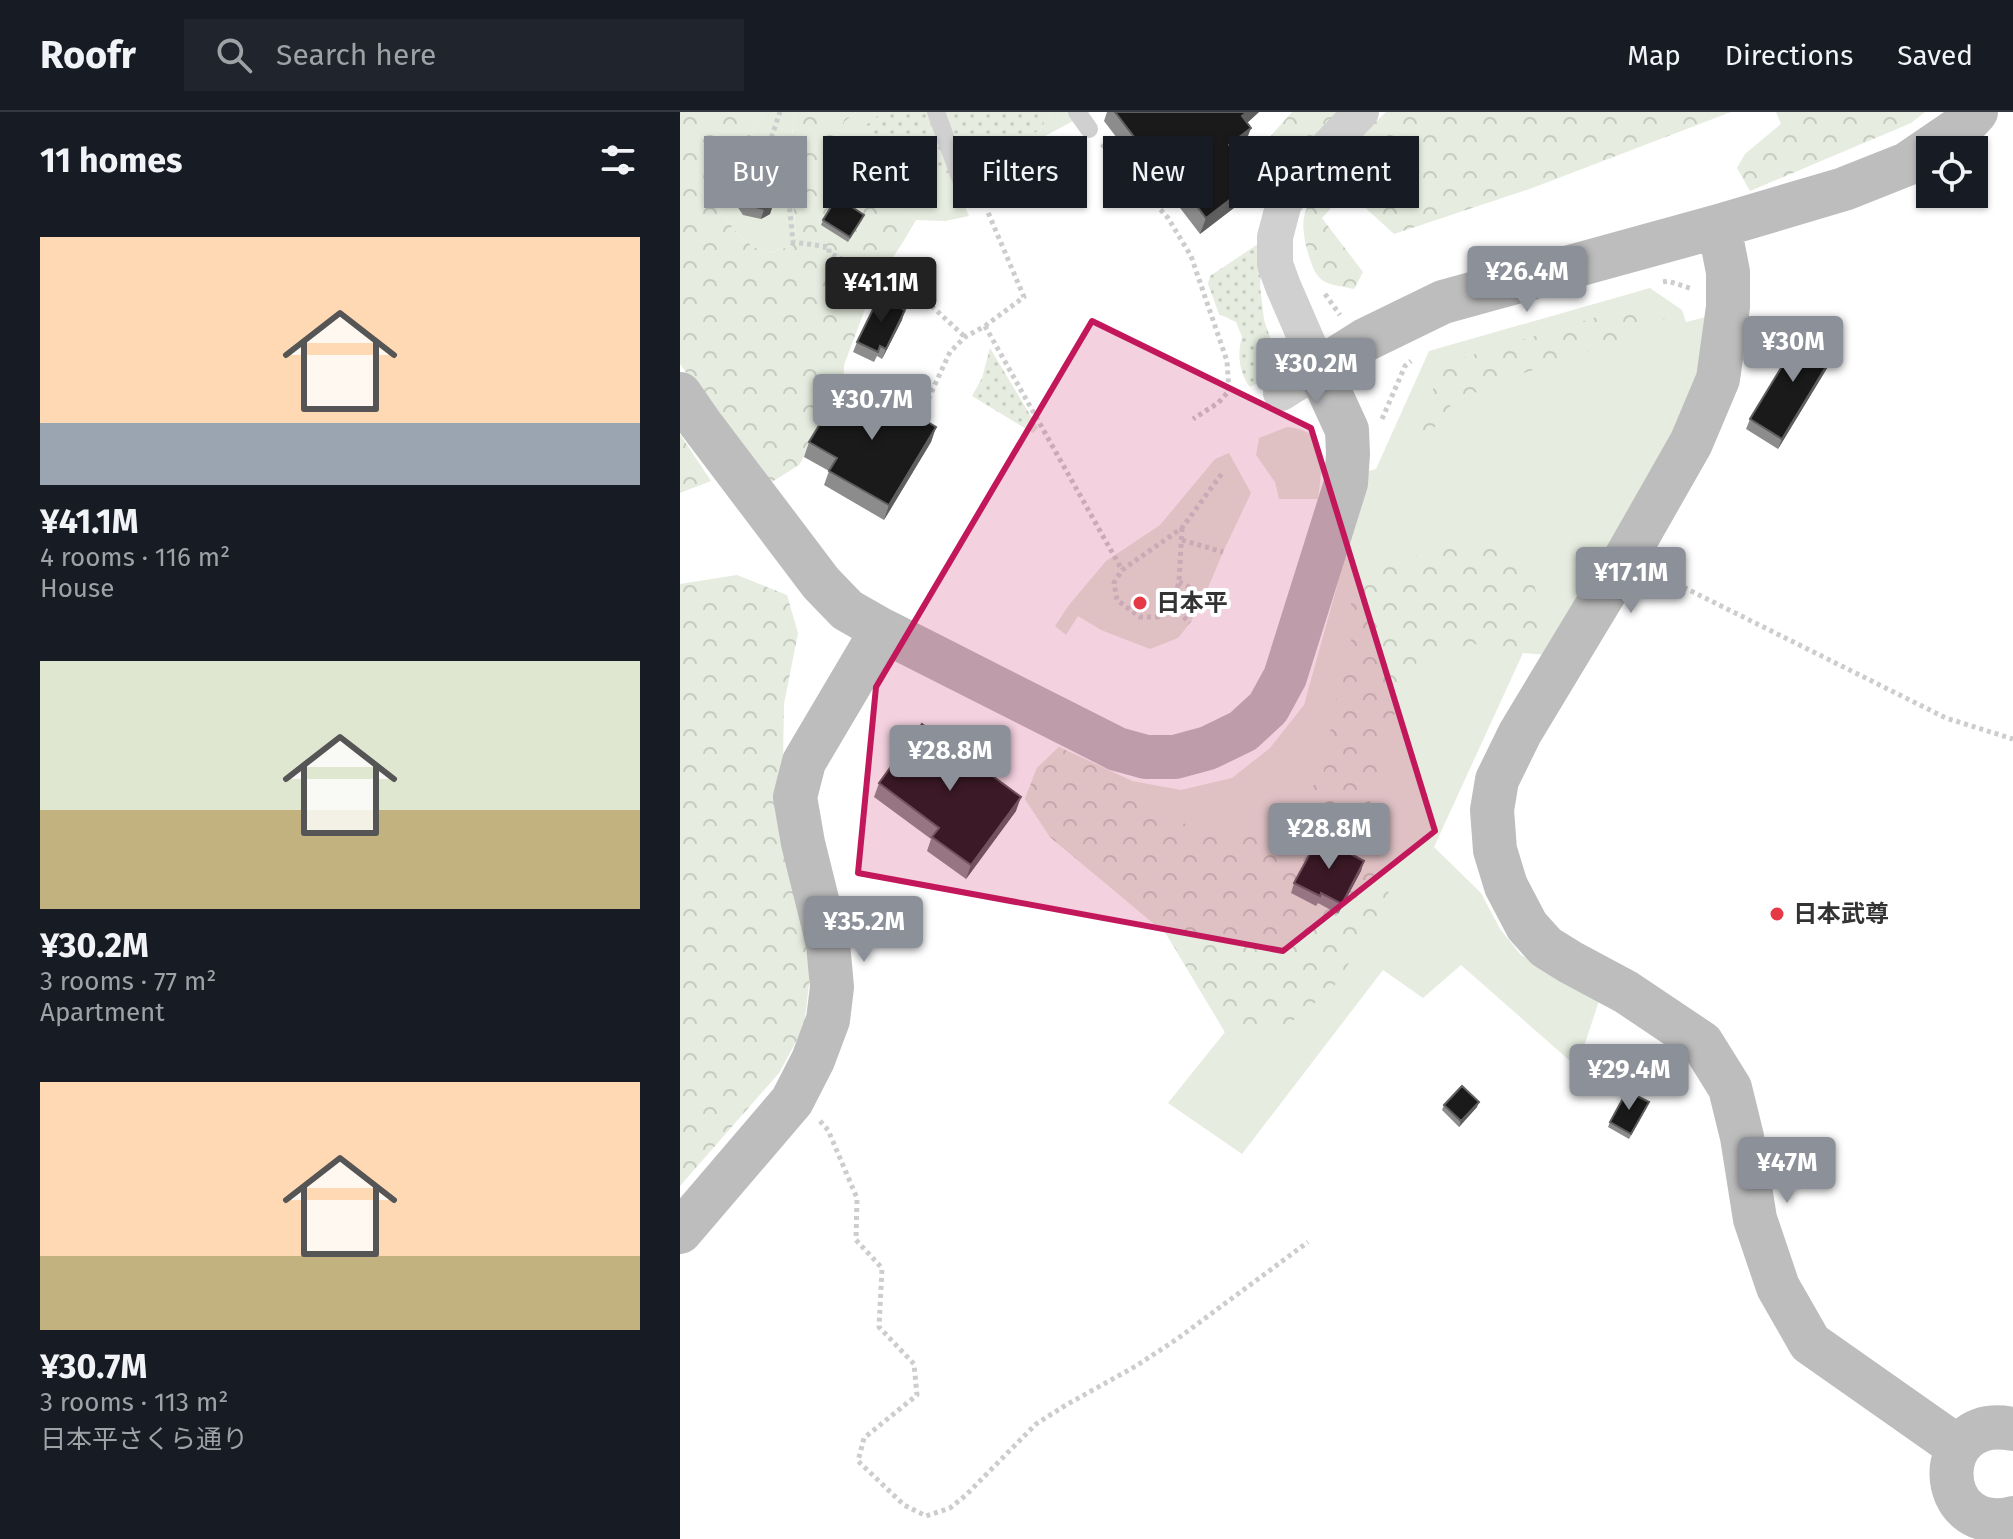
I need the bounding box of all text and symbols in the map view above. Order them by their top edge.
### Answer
search box [184,19,744,91]
text: Roofr [40,32,136,78]
icon: search [212,33,256,77]
text: Search here [276,37,436,73]
text: Map [1627,39,1681,72]
text: Directions [1725,39,1853,72]
text: Saved [1897,39,1973,72]
chip: Buy [704,136,807,208]
chip: Rent [823,136,937,208]
chip: Filters [953,136,1087,208]
chip: New [1103,136,1213,208]
chip: Apartment [1229,136,1419,208]
map controls [1916,136,1988,208]
button: locate [1916,136,1988,208]
icon: filters [596,138,640,182]
text: 11 homes [40,140,182,181]
pin: ¥26.4M [1462,246,1592,314]
text: ¥26.4M [1485,256,1569,287]
pin: ¥41.1M [816,257,946,325]
text: ¥41.1M [843,267,919,298]
icon: home [268,289,412,433]
pin: ¥30M [1746,316,1840,384]
text: ¥30M [1761,326,1825,357]
pin: ¥30.2M [1251,338,1381,406]
text: ¥30.2M [1274,348,1358,379]
pin: ¥30.7M [807,374,937,442]
text: ¥30.7M [831,384,913,415]
text: ¥41.1M [40,501,138,542]
text: 4 rooms · 116 m² [40,542,230,573]
pin: ¥17.1M [1566,547,1696,615]
text: ¥17.1M [1594,557,1668,588]
text: House [40,573,114,604]
place label: 日本平 [1156,589,1228,617]
marker: 日本平 [1131,594,1149,612]
icon: home [268,713,412,857]
pin: ¥28.8M [885,725,1015,793]
text: ¥28.8M [908,735,992,766]
pin: ¥28.8M [1264,803,1394,871]
text: ¥28.8M [1287,813,1371,844]
pin: ¥35.2M [799,896,929,964]
place label: 日本武尊 [1793,900,1889,928]
marker: 日本武尊 [1768,905,1786,923]
text: ¥35.2M [823,906,905,937]
text: ¥30.2M [40,925,149,966]
text: 3 rooms · 77 m² [40,966,216,997]
text: Apartment [40,997,165,1028]
pin: ¥29.4M [1564,1044,1694,1112]
text: ¥29.4M [1588,1054,1670,1085]
icon: home [268,1134,412,1278]
pin: ¥47M [1740,1137,1834,1205]
text: ¥47M [1757,1147,1817,1178]
text: ¥30.7M [40,1346,147,1387]
text: 3 rooms · 113 m² [40,1387,229,1418]
text: 日本平さくら通り [40,1424,248,1455]

